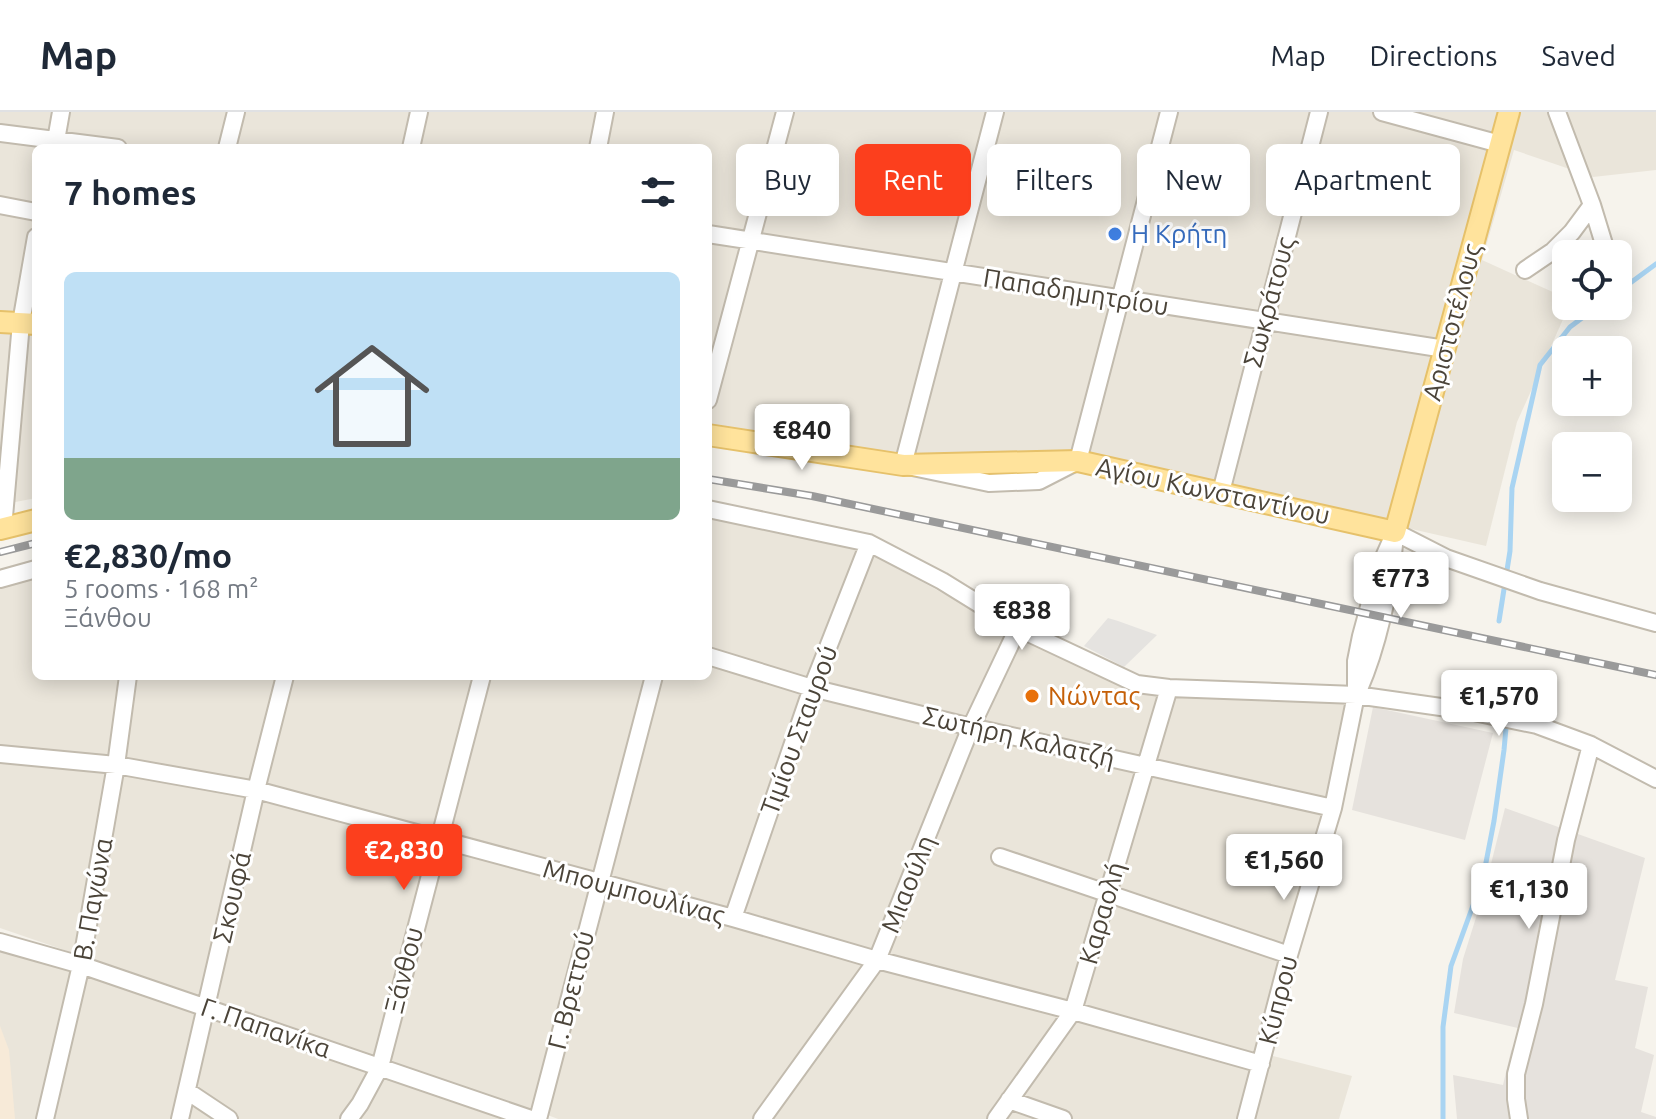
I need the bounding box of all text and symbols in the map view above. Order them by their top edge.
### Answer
text: Map [40,34,117,76]
text: Map [1270,40,1326,71]
text: Directions [1370,40,1497,71]
text: Saved [1541,40,1616,71]
chip: Buy [736,144,839,216]
chip: Rent [855,144,971,216]
chip: Filters [987,144,1121,216]
chip: New [1137,144,1250,216]
chip: Apartment [1266,144,1460,216]
icon: filters [636,170,680,214]
text: 7 homes [64,173,197,211]
place label: Η Κρήτη [1131,219,1227,248]
marker: Η Κρήτη [1106,225,1124,243]
street label: Σωκράτους [1237,233,1301,370]
street label: Αριστοτέλους [1417,240,1487,404]
map controls [1552,240,1632,512]
button: locate [1552,240,1632,320]
street label: Παπαδημητρίου [981,263,1171,320]
icon: home [300,324,444,468]
button: + [1552,336,1632,416]
pin: €840 [755,404,849,472]
text: €840 [773,415,831,444]
button: − [1552,432,1632,512]
street label: Αγίου Κωνσταντίνου [1093,452,1333,530]
text: €2,830/mo [64,536,232,574]
pin: €773 [1354,552,1448,620]
text: €773 [1372,563,1430,592]
text: 5 rooms · 168 m² [64,574,259,603]
pin: €838 [975,584,1069,652]
text: €838 [993,595,1051,624]
text: Ξάνθου [64,603,152,632]
street label: Τιμίου Σταυρού [754,641,843,819]
pin: €1,570 [1434,670,1564,738]
place label: Νώντας [1048,681,1140,711]
text: €1,570 [1459,681,1539,710]
marker: Νώντας [1023,687,1041,705]
street label: Σωτήρη Καλατζή [920,700,1118,774]
pin: €2,830 [339,824,469,892]
street label: Μιαούλη [875,831,940,937]
pin: €1,560 [1219,834,1349,902]
street label: Β. Παγώνα [67,835,118,963]
text: €2,830 [364,835,444,864]
text: €1,560 [1244,845,1324,874]
street label: Σκουφά [207,848,256,945]
street label: Μπουμπουλίνας [540,853,728,931]
street label: Καραολή [1073,858,1130,967]
pin: €1,130 [1464,863,1594,931]
text: €1,130 [1489,874,1569,903]
street label: Ξάνθου [379,924,428,1016]
street label: Γ. Βρεττού [542,927,599,1052]
street label: Κύπρου [1252,952,1303,1047]
street label: Γ. Παπανίκα [197,992,335,1063]

